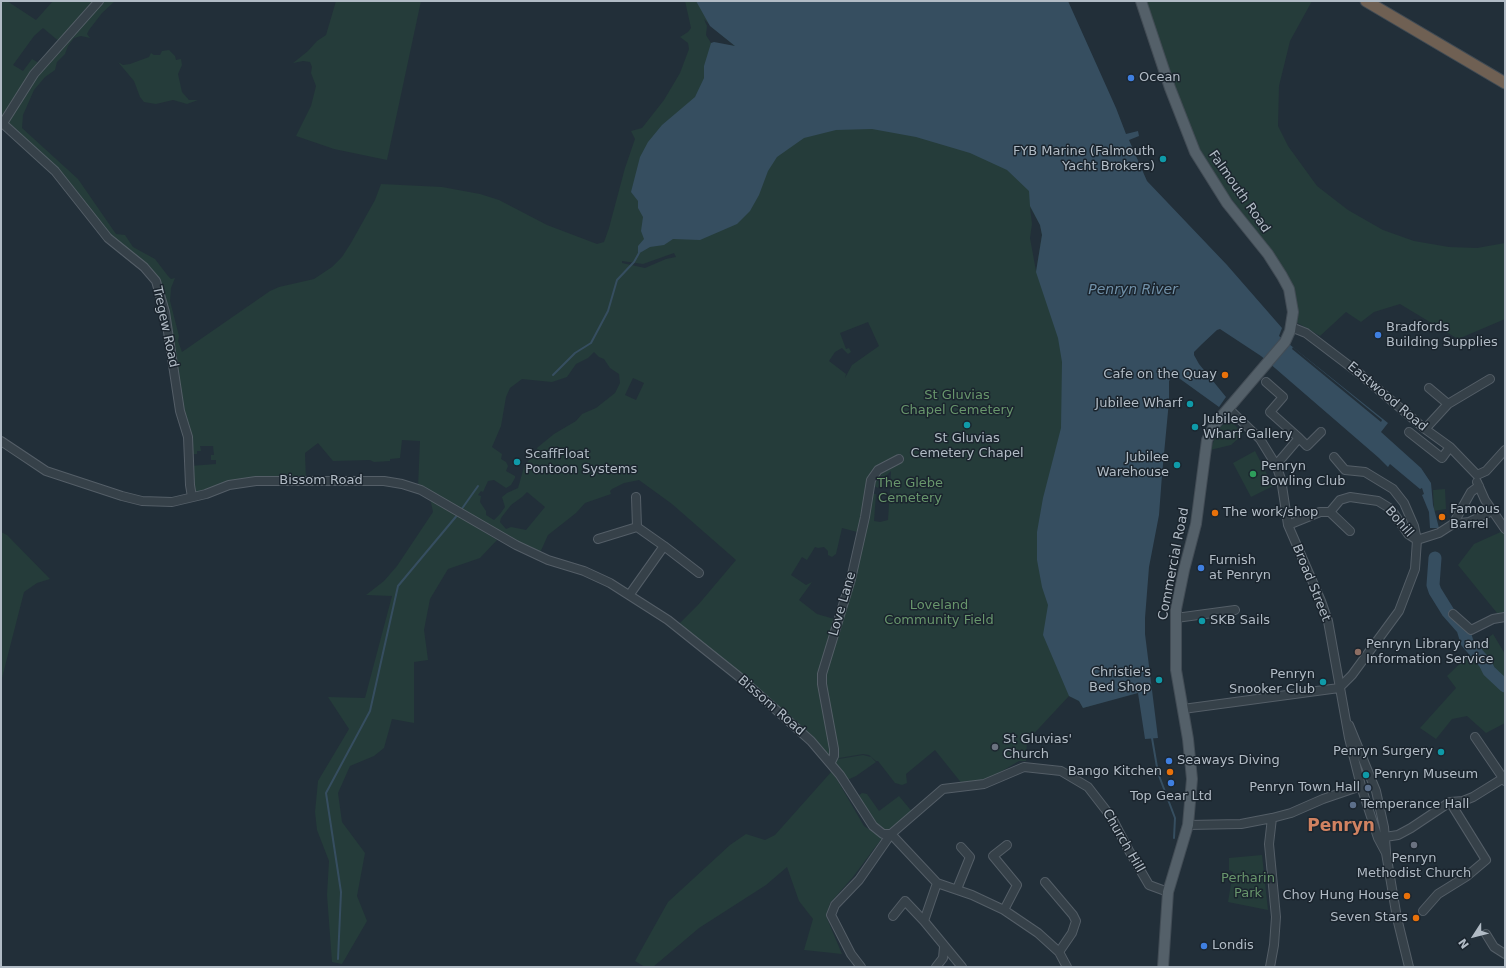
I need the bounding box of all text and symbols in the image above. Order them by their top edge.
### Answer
place label: Ocean [1139,70,1181,86]
marker: Ocean [1126,73,1136,83]
place label: FYB Marine (Falmouth Yacht Brokers) [1013,144,1155,175]
street label: Falmouth Road [1205,148,1273,236]
marker: FYB Marine (Falmouth Yacht Brokers) [1158,154,1168,164]
water label: Penryn River [1088,282,1178,298]
street label: Tregew Road [149,285,181,369]
place label: Bradfords Building Supplies [1386,320,1498,351]
marker: Bradfords Building Supplies [1373,330,1383,340]
street label: Eastwood Road [1344,359,1430,435]
place label: Cafe on the Quay [1103,367,1217,383]
marker: Cafe on the Quay [1220,370,1230,380]
park label: St Gluvias Chapel Cemetery [900,388,1014,419]
place label: Jubilee Wharf [1095,396,1182,412]
marker: Jubilee Wharf [1185,399,1195,409]
place label: Jubilee Wharf Gallery [1203,412,1292,443]
marker: St Gluvias Cemetery Chapel [962,420,972,430]
marker: Jubilee Wharf Gallery [1190,422,1200,432]
place label: St Gluvias Cemetery Chapel [910,431,1024,462]
place label: ScaffFloat Pontoon Systems [525,447,637,478]
place label: Jubilee Warehouse [1097,450,1169,481]
marker: ScaffFloat Pontoon Systems [512,457,522,467]
place label: Penryn Bowling Club [1261,459,1346,490]
marker: Jubilee Warehouse [1172,460,1182,470]
marker: Penryn Bowling Club [1248,469,1258,479]
street label: Bissom Road [279,473,363,489]
park label: The Glebe Cemetery [877,476,943,507]
place label: Famous Barrel [1450,502,1500,533]
street label: Bohill [1381,503,1417,541]
place label: The work/shop [1223,505,1318,521]
street label: Commercial Road [1155,506,1193,622]
marker: The work/shop [1210,508,1220,518]
marker: Famous Barrel [1437,512,1447,522]
street label: Broad Street [1288,542,1334,624]
place label: Furnish at Penryn [1209,553,1271,584]
marker: Furnish at Penryn [1196,563,1206,573]
street label: Love Lane [826,570,860,638]
park label: Loveland Community Field [884,598,994,629]
place label: SKB Sails [1210,613,1270,629]
marker: SKB Sails [1197,616,1207,626]
place label: Penryn Library and Information Service [1366,637,1493,668]
marker: Penryn Library and Information Service [1353,647,1363,657]
place label: Christie's Bed Shop [1089,665,1151,696]
place label: Penryn Snooker Club [1229,667,1315,698]
street label: Bissom Road [734,673,808,739]
marker: Christie's Bed Shop [1154,675,1164,685]
marker: Penryn Snooker Club [1318,677,1328,687]
place label: St Gluvias' Church [1003,732,1072,763]
marker: St Gluvias' Church [990,742,1000,752]
place label: Penryn Surgery [1333,744,1433,760]
marker: Penryn Surgery [1436,747,1446,757]
place label: Seaways Diving [1177,753,1280,769]
marker: Seaways Diving [1164,756,1174,766]
place label: Bango Kitchen [1068,764,1162,780]
marker: Bango Kitchen [1165,767,1175,777]
place label: Penryn Museum [1374,767,1478,783]
marker: Penryn Museum [1361,770,1371,780]
marker: Top Gear Ltd [1166,778,1176,788]
place label: Penryn Town Hall [1249,780,1360,796]
marker: Penryn Town Hall [1363,783,1373,793]
place label: Top Gear Ltd [1130,789,1212,805]
place label: Temperance Hall [1361,797,1469,813]
marker: Temperance Hall [1348,800,1358,810]
street label: Church Hill [1099,806,1147,876]
district label: Penryn [1307,817,1375,837]
marker: Penryn Methodist Church [1409,840,1419,850]
place label: Penryn Methodist Church [1357,851,1471,882]
park label: Perharin Park [1221,871,1275,902]
place label: Choy Hung House [1283,888,1399,904]
marker: Choy Hung House [1402,891,1412,901]
place label: Seven Stars [1330,910,1408,926]
marker: Seven Stars [1411,913,1421,923]
north arrow [1454,916,1494,956]
text: N [1456,936,1472,951]
place label: Londis [1212,938,1254,954]
marker: Londis [1199,941,1209,951]

